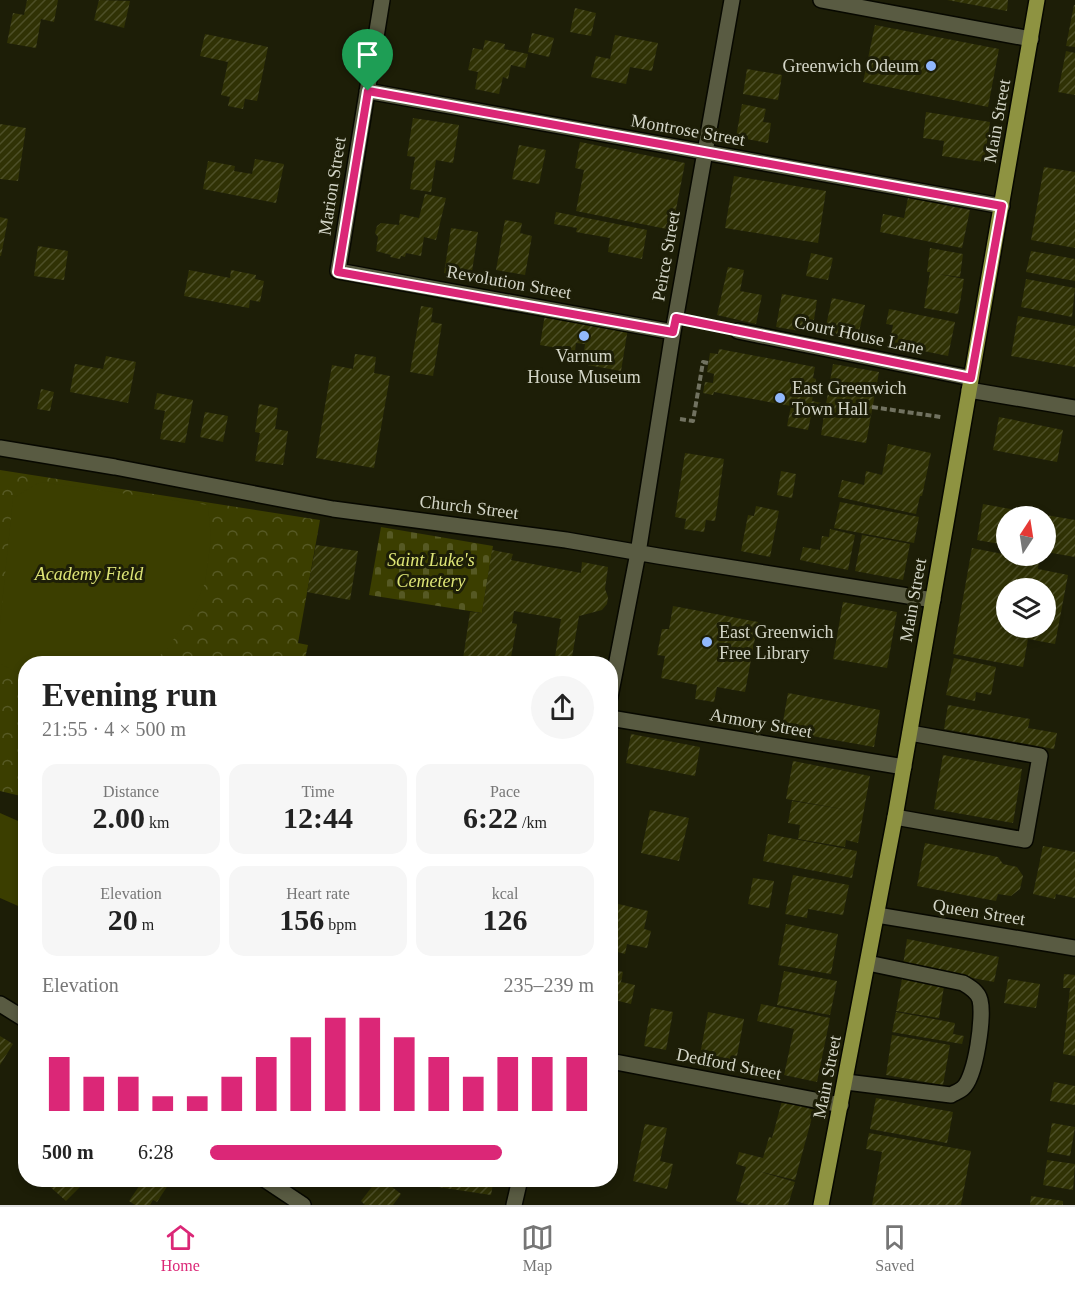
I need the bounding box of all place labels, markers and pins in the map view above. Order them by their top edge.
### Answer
pin [342,29,393,91]
place label: Greenwich Odeum [783,56,919,76]
marker: Greenwich Odeum [924,59,938,73]
marker: Varnum House Museum [577,329,591,343]
place label: Varnum House Museum [527,346,641,387]
place label: East Greenwich Town Hall [792,378,906,419]
marker: East Greenwich Town Hall [773,391,787,405]
place label: East Greenwich Free Library [719,622,833,663]
marker: East Greenwich Free Library [700,635,714,649]

